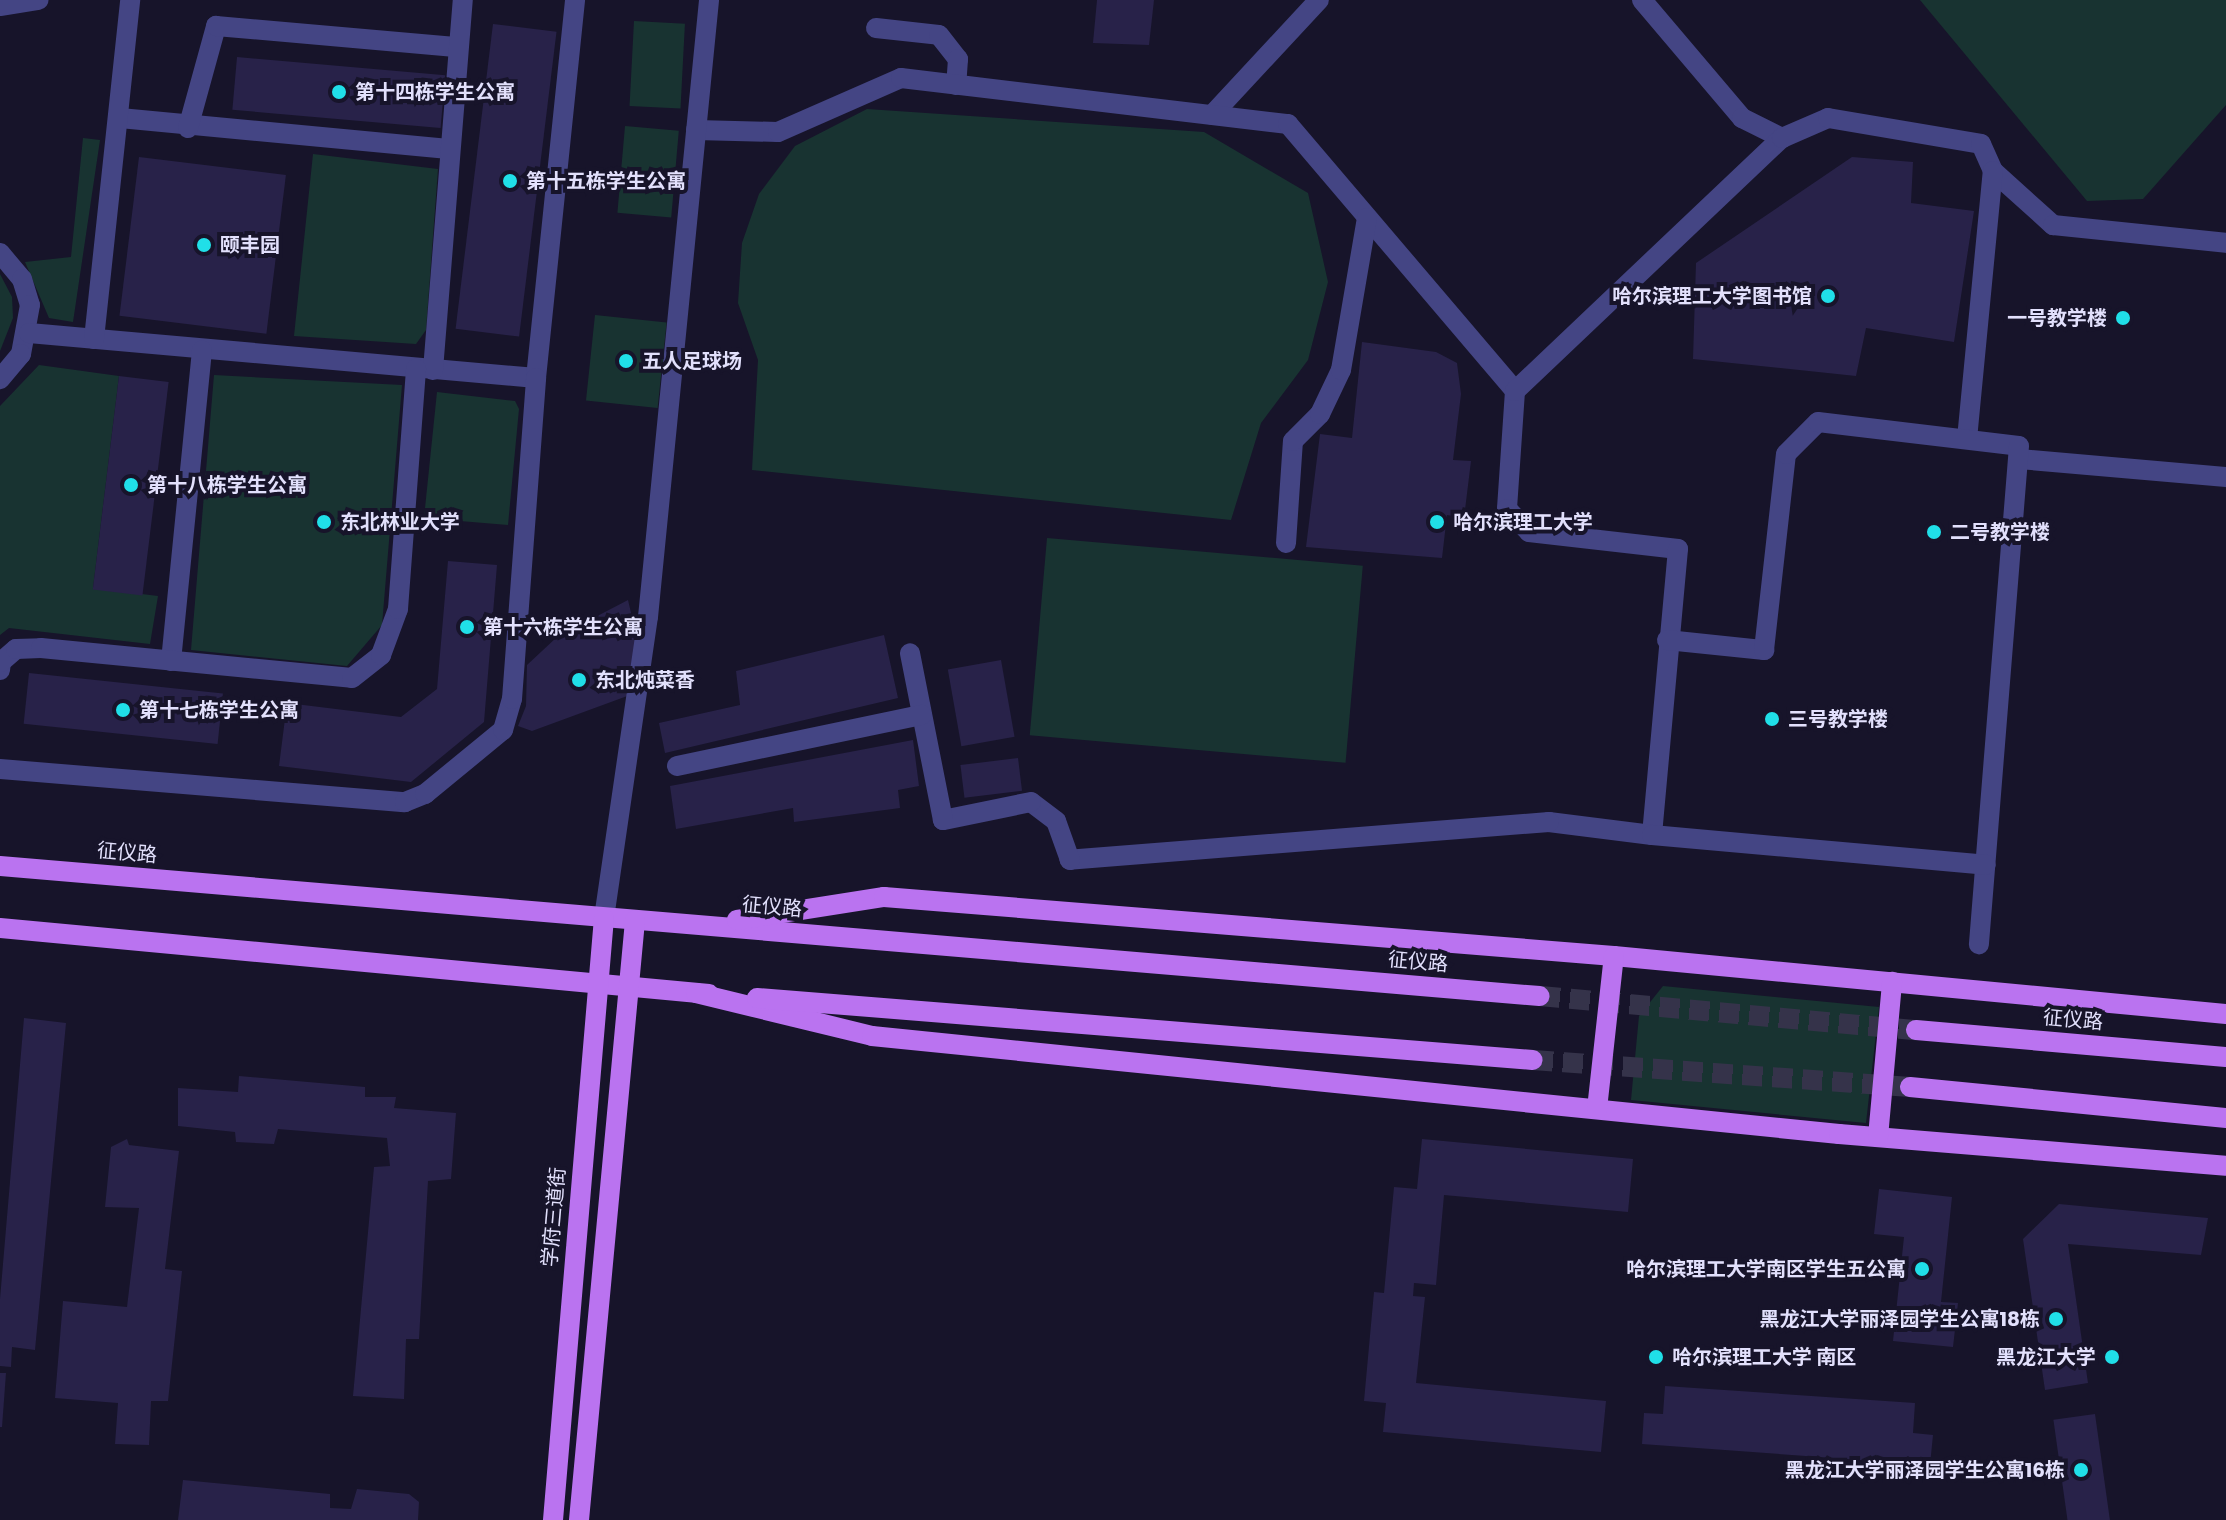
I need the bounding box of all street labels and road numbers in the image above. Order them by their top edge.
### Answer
street label: 征仪路 [96,838,158,868]
street label: 征仪路 [741,892,803,922]
street label: 征仪路 [1387,947,1449,977]
street label: 征仪路 [2042,1005,2104,1035]
street label: 学府三道街 [538,1166,570,1268]

